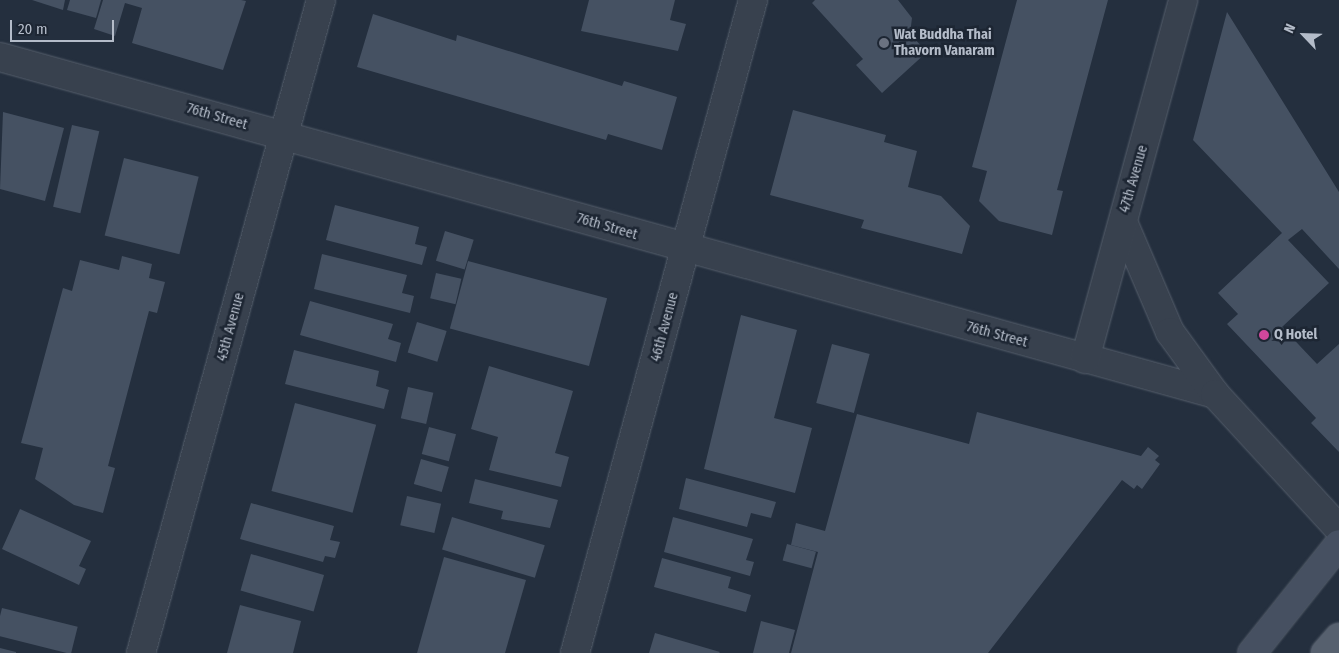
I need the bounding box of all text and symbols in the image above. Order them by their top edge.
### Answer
scale bar [12,10,116,42]
north arrow [1279,10,1329,60]
text: 20 m [18,20,48,38]
text: N [1280,21,1299,36]
place label: Wat Buddha Thai Thavorn Vanaram [894,27,995,59]
marker: Wat Buddha Thai Thavorn Vanaram [878,37,890,49]
street label: 76th Street [185,100,249,134]
street label: 47th Avenue [1116,143,1152,215]
street label: 76th Street [575,210,639,244]
street label: 45th Avenue [214,291,248,363]
street label: 46th Avenue [648,291,682,363]
street label: 76th Street [965,319,1029,351]
place label: Q Hotel [1274,327,1317,343]
marker: Q Hotel [1258,329,1270,341]

